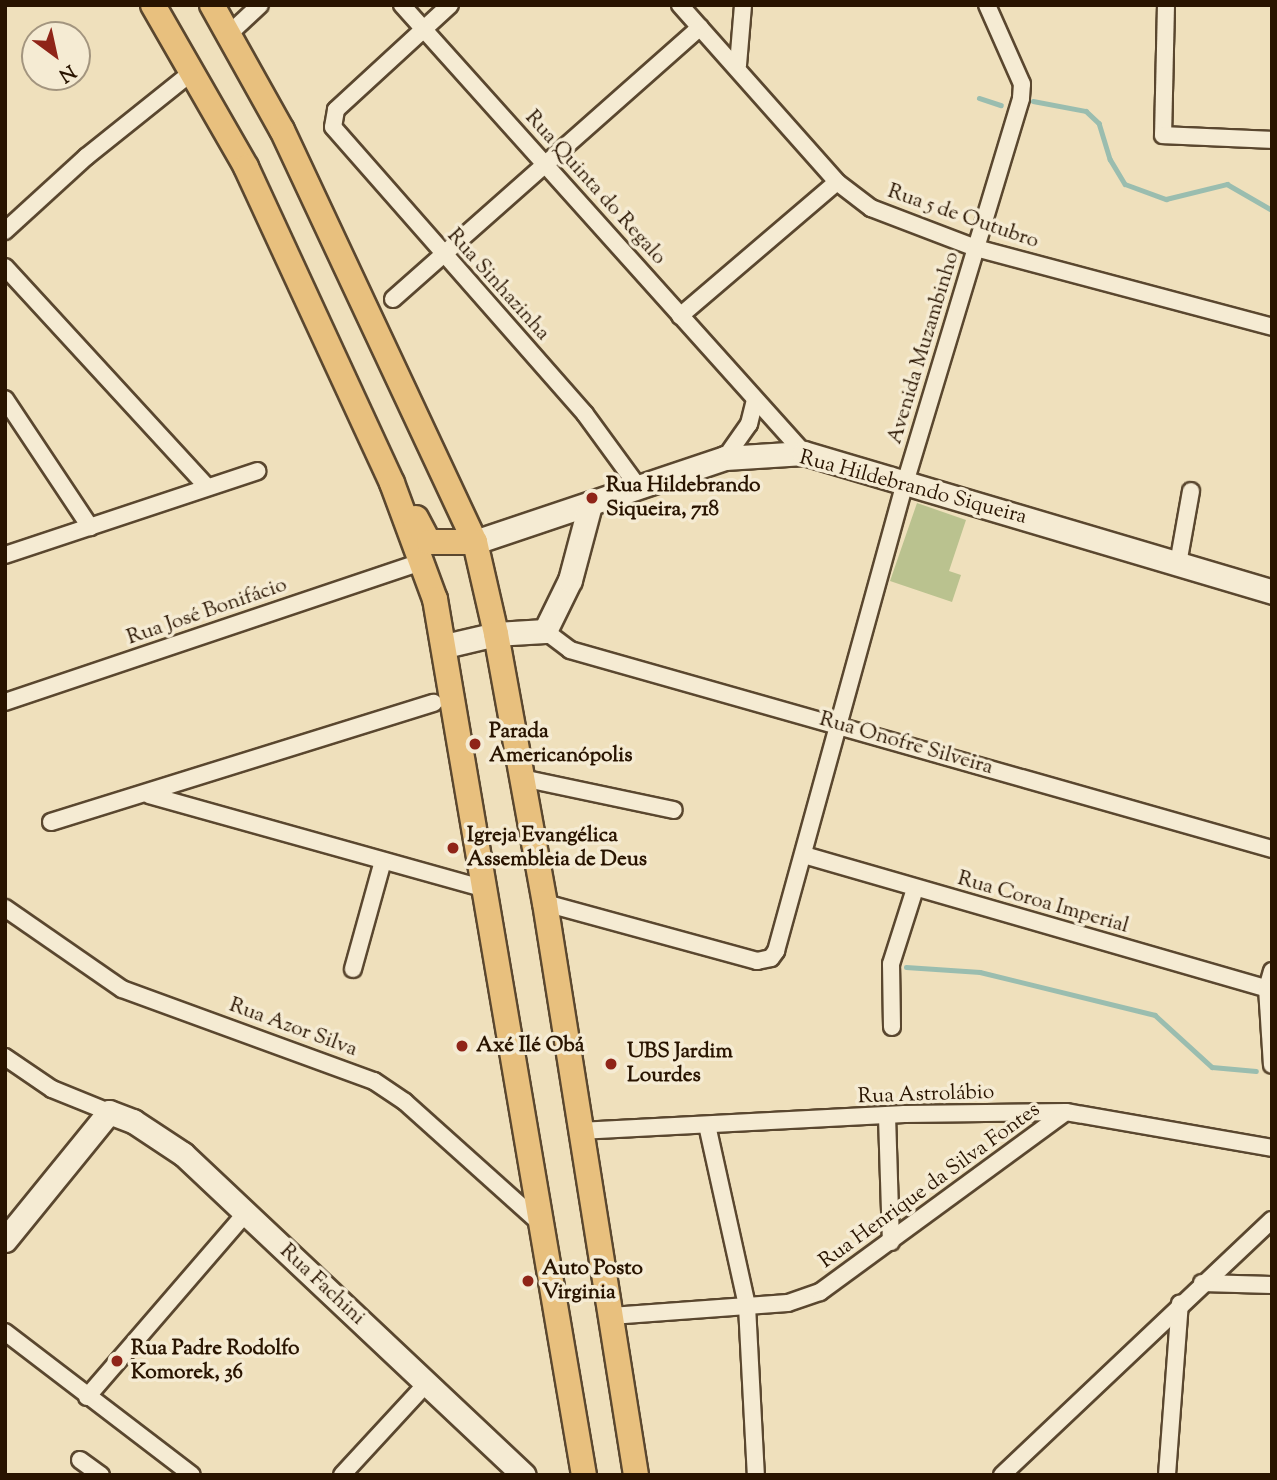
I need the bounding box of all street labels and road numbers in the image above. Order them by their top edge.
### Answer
street label: Rua Quinta do Regalo [519,106,671,270]
street label: Rua 5 de Outubro [884,179,1042,255]
street label: Rua Sinhazinha [441,224,555,346]
street label: Avenida Muzambinho [883,249,965,447]
street label: Rua Hildebrando Siqueira [797,446,1029,530]
street label: Rua José Bonifácio [124,573,290,651]
street label: Rua Onofre Silveira [816,707,996,781]
street label: Rua Coroa Imperial [954,867,1132,939]
street label: Rua Azor Silva [226,993,360,1063]
street label: Rua Astrolábio [857,1080,995,1110]
street label: Rua Henrique da Silva Fontes [815,1097,1045,1275]
street label: Rua Fachini [274,1239,370,1331]

